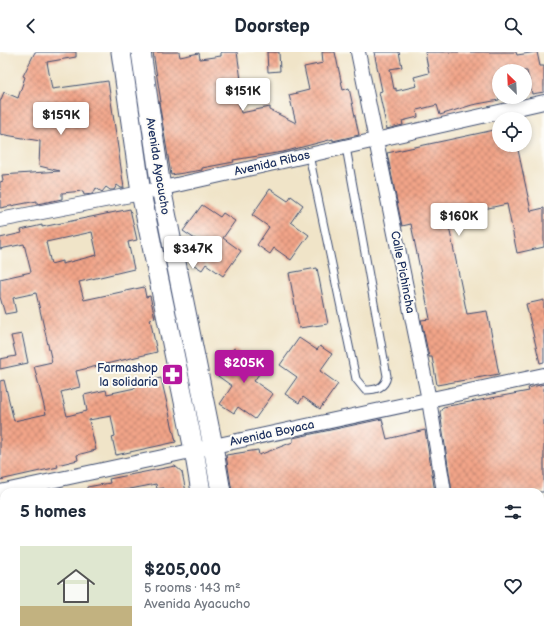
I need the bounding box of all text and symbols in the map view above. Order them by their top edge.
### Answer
icon: back [20,15,42,37]
icon: search [502,15,524,37]
text: Doorstep [234,16,310,37]
north arrow [492,64,532,104]
map controls [492,64,532,152]
pin: $151K [215,78,271,112]
text: $151K [225,83,261,99]
pin: $159K [33,102,89,136]
text: $159K [42,107,80,123]
button: locate [492,112,532,152]
street label: Avenida Ayacucho [142,116,173,216]
street label: Avenida Ribas [233,147,311,179]
pin: $160K [431,203,487,237]
text: $160K [440,208,478,224]
street label: Calle Pichincha [387,230,418,315]
pin: $347K [165,236,221,270]
text: $347K [173,241,213,257]
pin: $205K [216,350,272,384]
text: $205K [224,355,264,371]
place label: Farmashop la solidaria [97,361,158,390]
pharmacy icon: Farmashop la solidaria [160,362,186,388]
street label: Avenida Boyaca [228,417,316,450]
icon: filters [502,501,524,523]
text: 5 homes [20,502,86,522]
text: $205,000 [144,560,221,580]
icon: home [52,562,100,610]
icon: heart [502,575,524,597]
text: 5 rooms · 143 m² [144,580,241,596]
text: Avenida Ayacucho [144,596,250,612]

